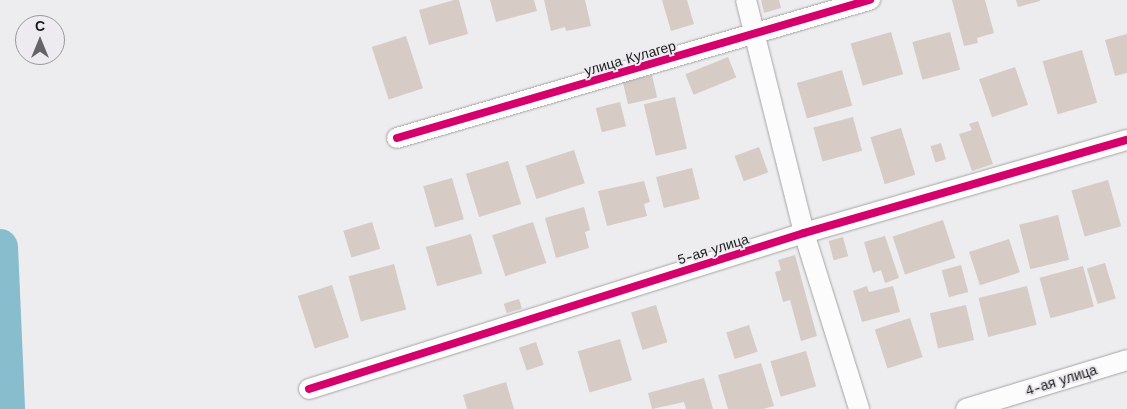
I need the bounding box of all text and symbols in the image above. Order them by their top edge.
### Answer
north arrow [15,15,65,65]
text: С [35,18,45,34]
street label: улица Кулагер [582,37,678,79]
street label: 5-ая улица [675,230,751,268]
street label: 4-ая улица [1023,361,1099,399]

